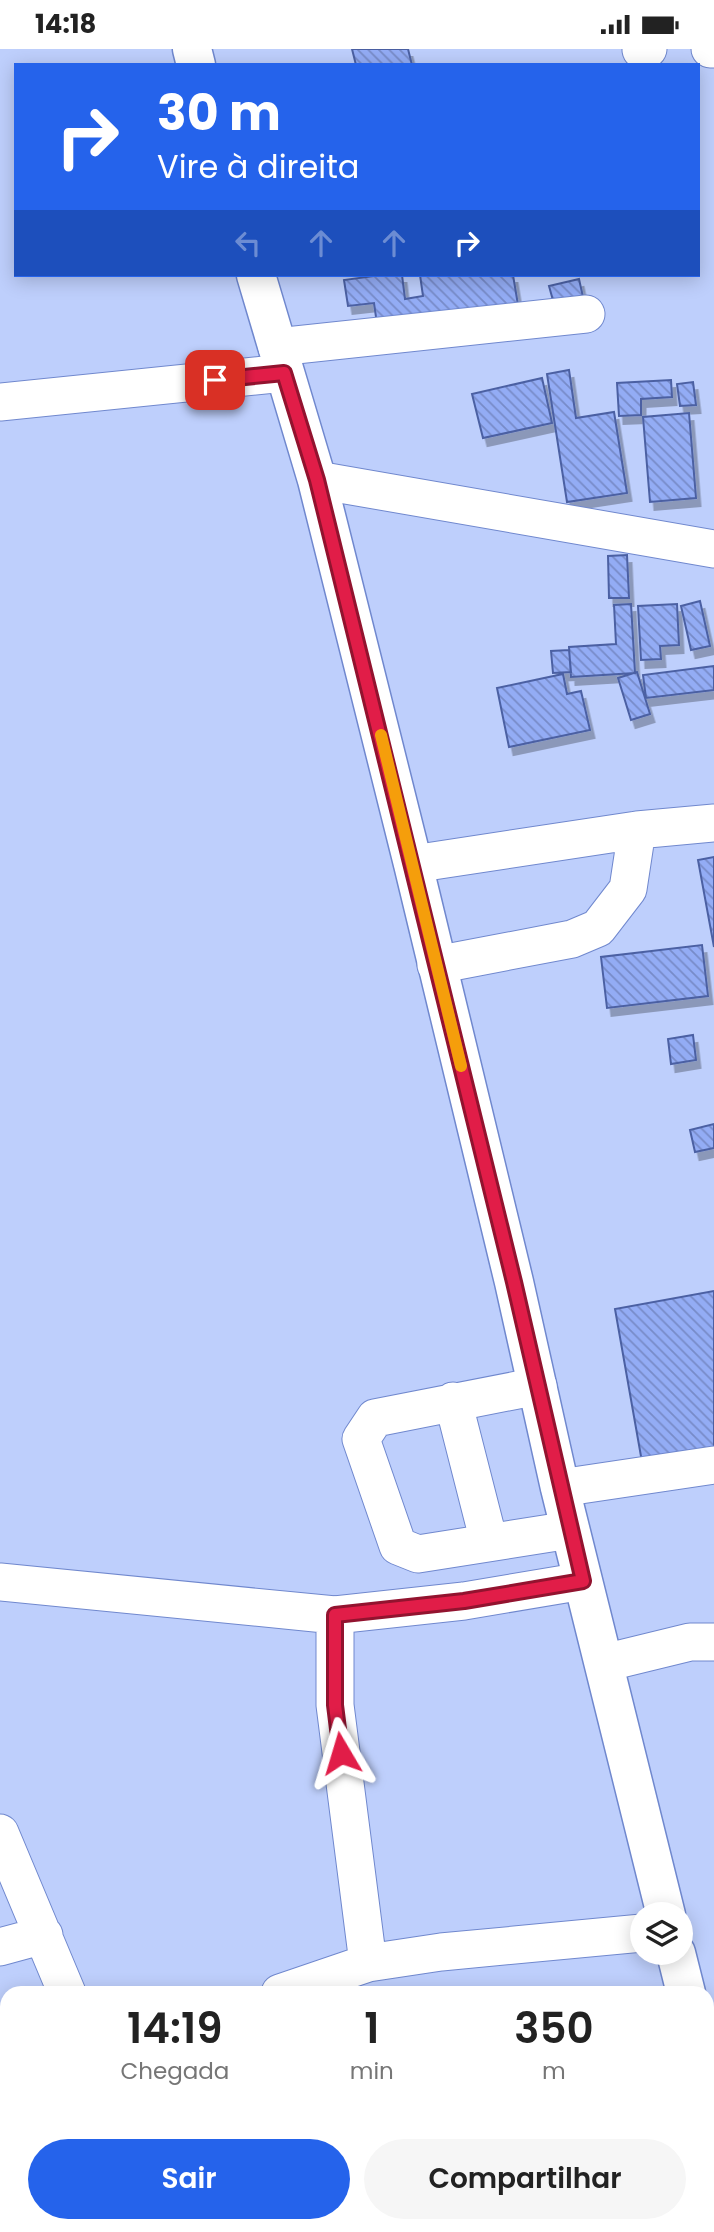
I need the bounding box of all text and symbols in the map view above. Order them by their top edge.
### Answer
text: 14:18 [35,6,96,42]
text: 30 m [157,79,281,147]
icon: right [42,91,133,182]
text: Vire à direita [157,144,359,189]
icon: left [229,224,267,262]
icon: ahead [302,224,340,262]
icon: ahead [375,224,413,262]
icon: right [448,224,486,262]
pin [185,350,245,410]
icon: arrive [196,361,234,399]
position arrow [304,1716,378,1790]
map controls [630,1902,693,1965]
button: layers [630,1902,693,1965]
text: 14:19 [127,1999,223,2058]
text: 1 [364,1999,379,2058]
text: 350 [514,1999,594,2058]
text: Chegada [120,2055,229,2087]
text: min [350,2055,394,2087]
text: m [542,2055,566,2087]
button: Sair [28,2139,350,2219]
button: Compartilhar [364,2139,686,2219]

